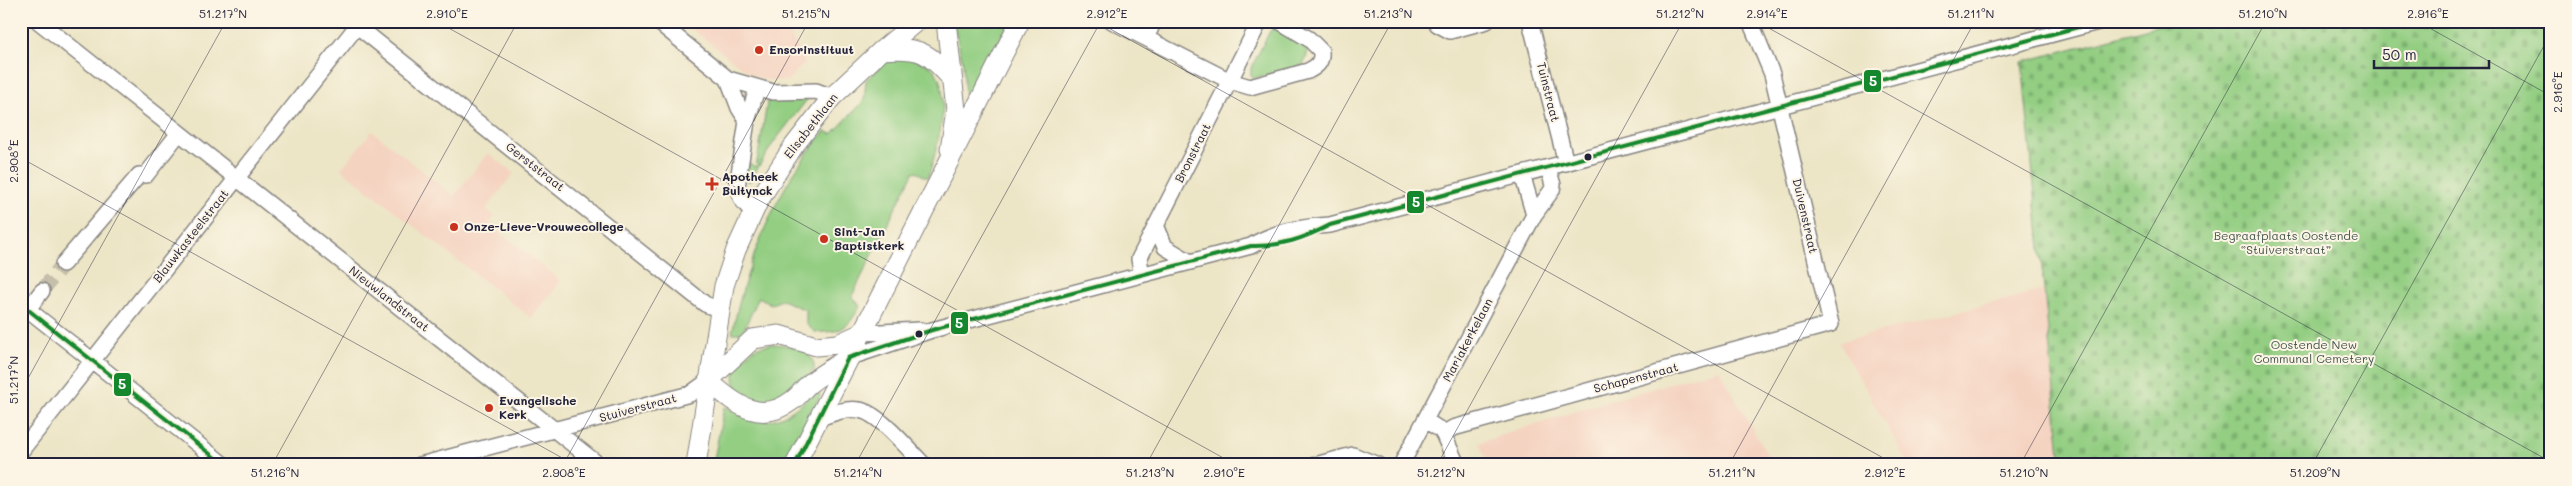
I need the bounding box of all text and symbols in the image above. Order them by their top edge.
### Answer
text: 51.217°N [199,5,247,21]
text: 2.910°E [426,5,468,21]
text: 51.215°N [782,5,830,21]
text: 2.912°E [1087,5,1128,21]
text: 51.213°N [1364,5,1412,21]
text: 51.212°N [1656,5,1704,21]
text: 2.914°E [1746,5,1788,21]
text: 51.211°N [1948,5,1994,21]
text: 51.210°N [2239,5,2287,21]
text: 2.916°E [2407,5,2449,21]
scale bar [2374,38,2490,70]
place label: Ensorinstituut [769,41,854,57]
marker: Ensorinstituut [753,44,765,56]
text: 50 m [2382,44,2417,64]
street label: Tuinstraat [1534,60,1564,123]
line badge: 5 [1863,69,1882,93]
text: 5 [1869,71,1877,90]
text: 2.916°E [2549,71,2565,113]
street label: Elisabethlaan [780,89,841,161]
street label: Bronstraat [1170,120,1214,185]
street label: Gerststraat [503,138,568,194]
text: 2.908°E [5,139,21,183]
unlabelled marker [1583,152,1593,162]
place label: Apotheek Bultynck [722,168,778,198]
street label: Duivenstraat [1790,177,1822,255]
marker: Apotheek Bultynck [706,178,718,190]
street label: Blauwkasteelstraat [149,186,232,285]
line badge: 5 [1406,190,1425,214]
text: 5 [1412,192,1420,211]
place label: Onze-Lieve-Vrouwecollege [464,218,624,234]
marker: Onze-Lieve-Vrouwecollege [448,221,460,233]
place label: Sint-Jan Baptistkerk [834,223,904,253]
park label: Begraafplaats Oostende “Stuiverstraat” [2214,227,2358,257]
marker: Sint-Jan Baptistkerk [818,233,830,245]
street label: Nieuwlandstraat [346,262,433,335]
street label: Mariakerkelaan [1438,295,1496,384]
line badge: 5 [950,311,969,335]
text: 5 [955,313,963,332]
unlabelled marker [914,329,924,339]
park label: Oostende New Communal Cemetery [2254,336,2374,366]
text: 51.217°N [5,356,21,404]
street label: Schapenstraat [1592,358,1680,396]
line badge: 5 [113,372,132,397]
text: 5 [118,374,126,393]
street label: Stuiverstraat [597,389,678,425]
place label: Evangelische Kerk [499,392,576,422]
marker: Evangelische Kerk [483,402,495,414]
text: 51.216°N [251,464,299,480]
text: 2.908°E [542,464,586,480]
text: 51.214°N [834,464,882,480]
text: 51.213°N [1126,464,1174,480]
text: 2.910°E [1203,464,1245,480]
text: 51.212°N [1417,464,1465,480]
text: 51.211°N [1709,464,1755,480]
text: 2.912°E [1865,464,1906,480]
text: 51.210°N [2000,464,2048,480]
text: 51.209°N [2290,464,2340,480]

